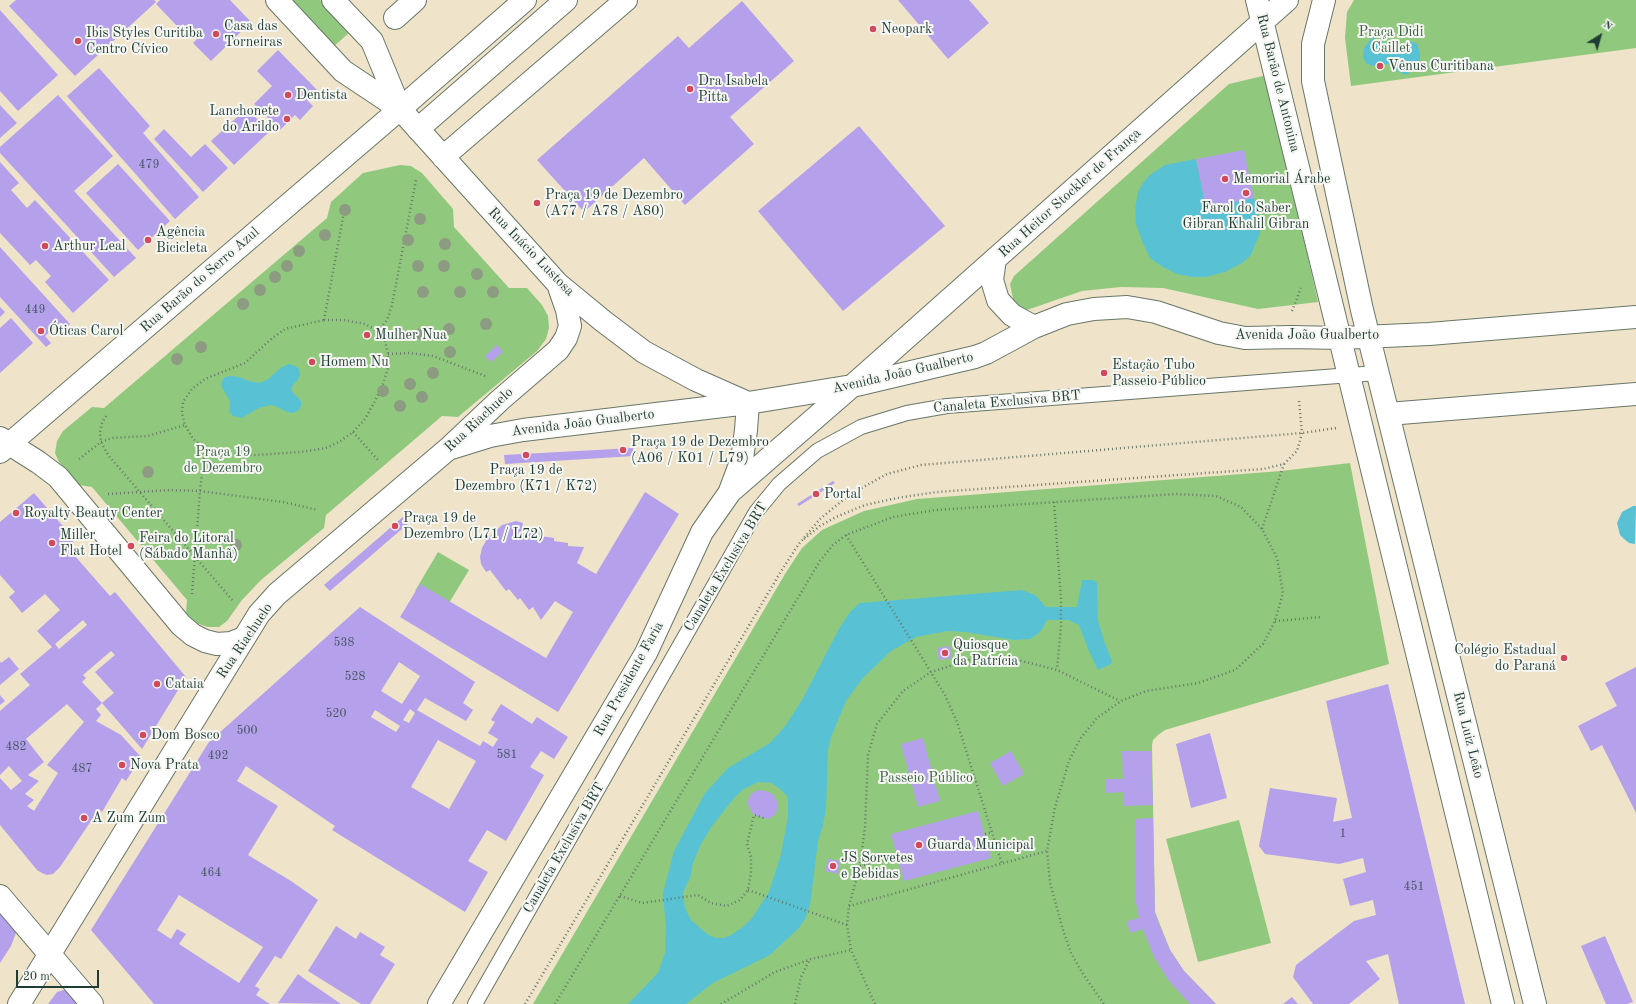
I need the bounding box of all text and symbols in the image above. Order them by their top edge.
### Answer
street label: Rua Barão de Antonina [1253,12,1303,154]
north arrow [1580,16,1620,56]
place label: Casa das Torneiras [224,18,282,50]
text: N [1601,19,1614,33]
place label: Neopark [881,21,932,37]
marker: Neopark [868,24,878,34]
park label: Praça Didi Caillet [1359,24,1423,56]
place label: Ibis Styles Curitiba Centro Cívico [86,25,203,58]
marker: Casa das Torneiras [211,29,221,39]
marker: Ibis Styles Curitiba Centro Cívico [73,36,83,46]
place label: Vênus Curitibana [1388,58,1494,74]
marker: Vênus Curitibana [1375,61,1385,71]
place label: Dra Isabela Pitta [698,73,768,106]
marker: Dra Isabela Pitta [685,84,695,94]
place label: Dentista [296,87,347,103]
marker: Dentista [283,90,293,100]
place label: Lanchonete do Arildo [209,103,279,136]
marker: Lanchonete do Arildo [282,114,292,124]
street label: Rua Heitor Stockler de França [996,125,1144,261]
house number: 479 [139,158,159,172]
place label: Memorial Árabe [1233,171,1330,187]
marker: Memorial Árabe [1220,174,1230,184]
place label: Praça 19 de Dezembro (A77 / A78 / A80) [545,187,683,220]
marker: Farol do Saber Gibran Khalil Gibran [1241,188,1251,198]
marker: Praça 19 de Dezembro (A77 / A78 / A80) [532,198,542,208]
place label: Farol do Saber Gibran Khalil Gibran [1183,200,1309,232]
street label: Rua Inácio Lustosa [484,204,578,300]
street label: Rua Barão do Serro Azul [137,224,263,336]
place label: Agência Bicicleta [156,224,207,256]
marker: Agência Bicicleta [143,235,153,245]
place label: Arthur Leal [53,238,126,254]
marker: Arthur Leal [40,241,50,251]
house number: 449 [25,303,45,317]
place label: Óticas Carol [49,323,123,339]
marker: Óticas Carol [36,326,46,336]
place label: Mulher Nua [375,327,447,343]
street label: Avenida João Gualberto [1235,327,1379,343]
marker: Mulher Nua [362,330,372,340]
street label: Avenida João Gualberto [831,349,975,397]
place label: Homem Nu [320,354,389,370]
marker: Homem Nu [307,357,317,367]
place label: Estação Tubo Passeio Público [1112,357,1206,390]
marker: Estação Tubo Passeio Público [1099,368,1109,378]
street label: Rua Riachuelo [441,384,517,456]
street label: Canaleta Exclusiva BRT [933,387,1081,417]
street label: Avenida João Gualberto [510,406,656,440]
place label: Praça 19 de Dezembro (A06 / K01 / L79) [631,434,769,466]
park label: Praça 19 de Dezembro [184,444,262,476]
marker: Praça 19 de Dezembro (A06 / K01 / L79) [618,445,628,455]
marker: Praça 19 de Dezembro (K71 / K72) [521,450,531,460]
place label: Praça 19 de Dezembro (K71 / K72) [455,462,597,494]
place label: Portal [824,486,861,502]
marker: Portal [811,489,821,499]
street label: Canaleta Exclusiva BRT [681,499,771,635]
place label: Royalty Beauty Center [24,505,162,521]
marker: Royalty Beauty Center [11,508,21,518]
place label: Praça 19 de Dezembro (L71 / L72) [403,510,544,542]
marker: Praça 19 de Dezembro (L71 / L72) [390,521,400,531]
place label: Miller Flat Hotel [60,527,122,560]
place label: Feira do Litoral (Sábado Manhã) [139,530,238,562]
marker: Miller Flat Hotel [47,538,57,548]
marker: Feira do Litoral (Sábado Manhã) [126,541,136,551]
street label: Rua Riachuelo [214,600,276,682]
street label: Rua Presidente Faria [591,619,667,739]
house number: 538 [334,636,354,650]
place label: Quiosque da Patrícia [953,637,1018,670]
place label: Colégio Estadual do Paraná [1454,642,1556,674]
marker: Quiosque da Patrícia [940,648,950,658]
marker: Colégio Estadual do Paraná [1559,653,1569,663]
house number: 528 [345,670,365,684]
place label: Cataia [165,676,204,692]
marker: Cataia [152,679,162,689]
street label: Rua Luiz Leão [1449,690,1487,780]
house number: 520 [326,707,346,721]
house number: 500 [237,724,257,738]
place label: Dom Bosco [151,727,220,743]
marker: Dom Bosco [138,730,148,740]
house number: 482 [6,740,26,754]
house number: 581 [497,748,517,762]
house number: 492 [208,749,228,763]
place label: Nova Prata [130,757,199,773]
marker: Nova Prata [117,760,127,770]
house number: 487 [72,762,92,776]
park label: Passeio Público [879,770,973,786]
street label: Canaleta Exclusiva BRT [520,780,608,916]
place label: A Zum Zum [92,810,166,826]
marker: A Zum Zum [79,813,89,823]
house number: 1 [1340,827,1346,841]
place label: Guarda Municipal [927,837,1034,853]
marker: Guarda Municipal [914,840,924,850]
place label: JS Sorvetes e Bebidas [841,850,913,882]
marker: JS Sorvetes e Bebidas [828,861,838,871]
house number: 464 [201,866,221,880]
house number: 451 [1404,880,1424,894]
scale bar [18,962,101,988]
text: 20 m [23,971,50,983]

